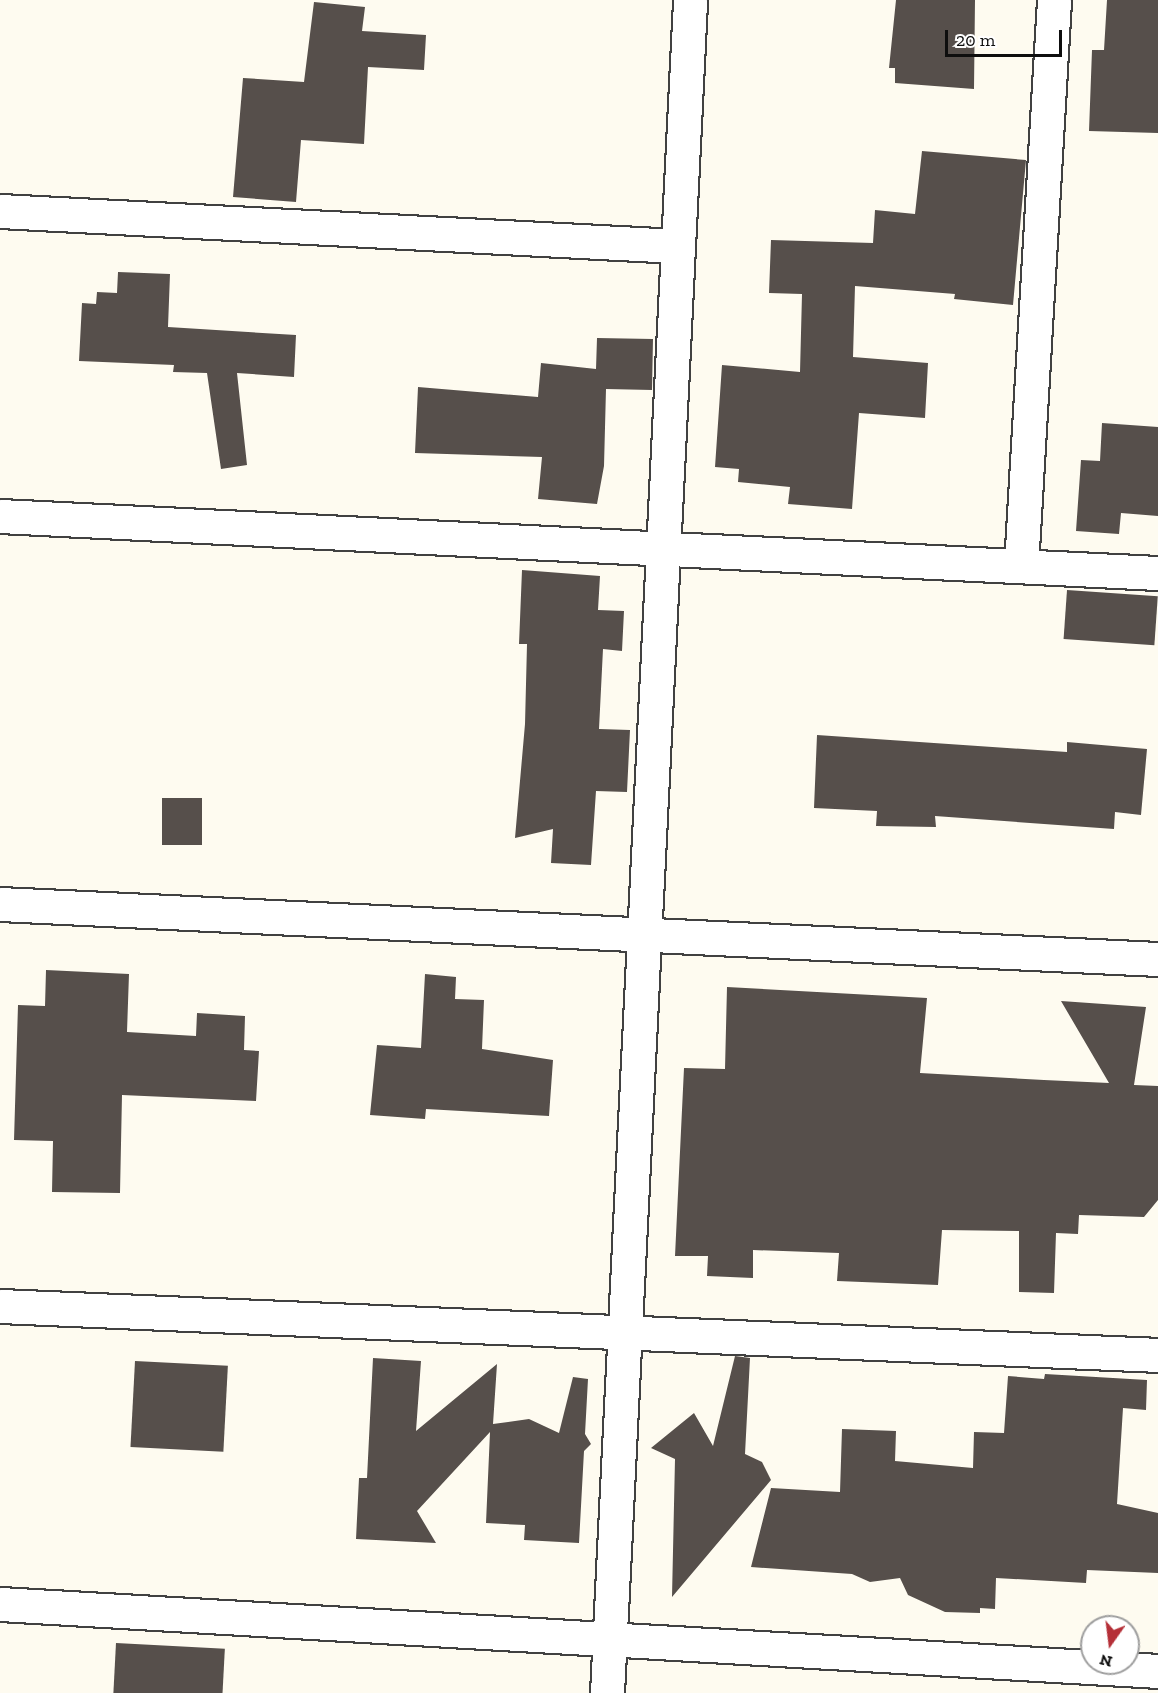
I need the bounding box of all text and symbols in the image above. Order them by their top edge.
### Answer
scale bar [948,18,1065,56]
text: 20 m [956,29,995,51]
north arrow [1080,1615,1140,1675]
text: N [1098,1650,1114,1672]

